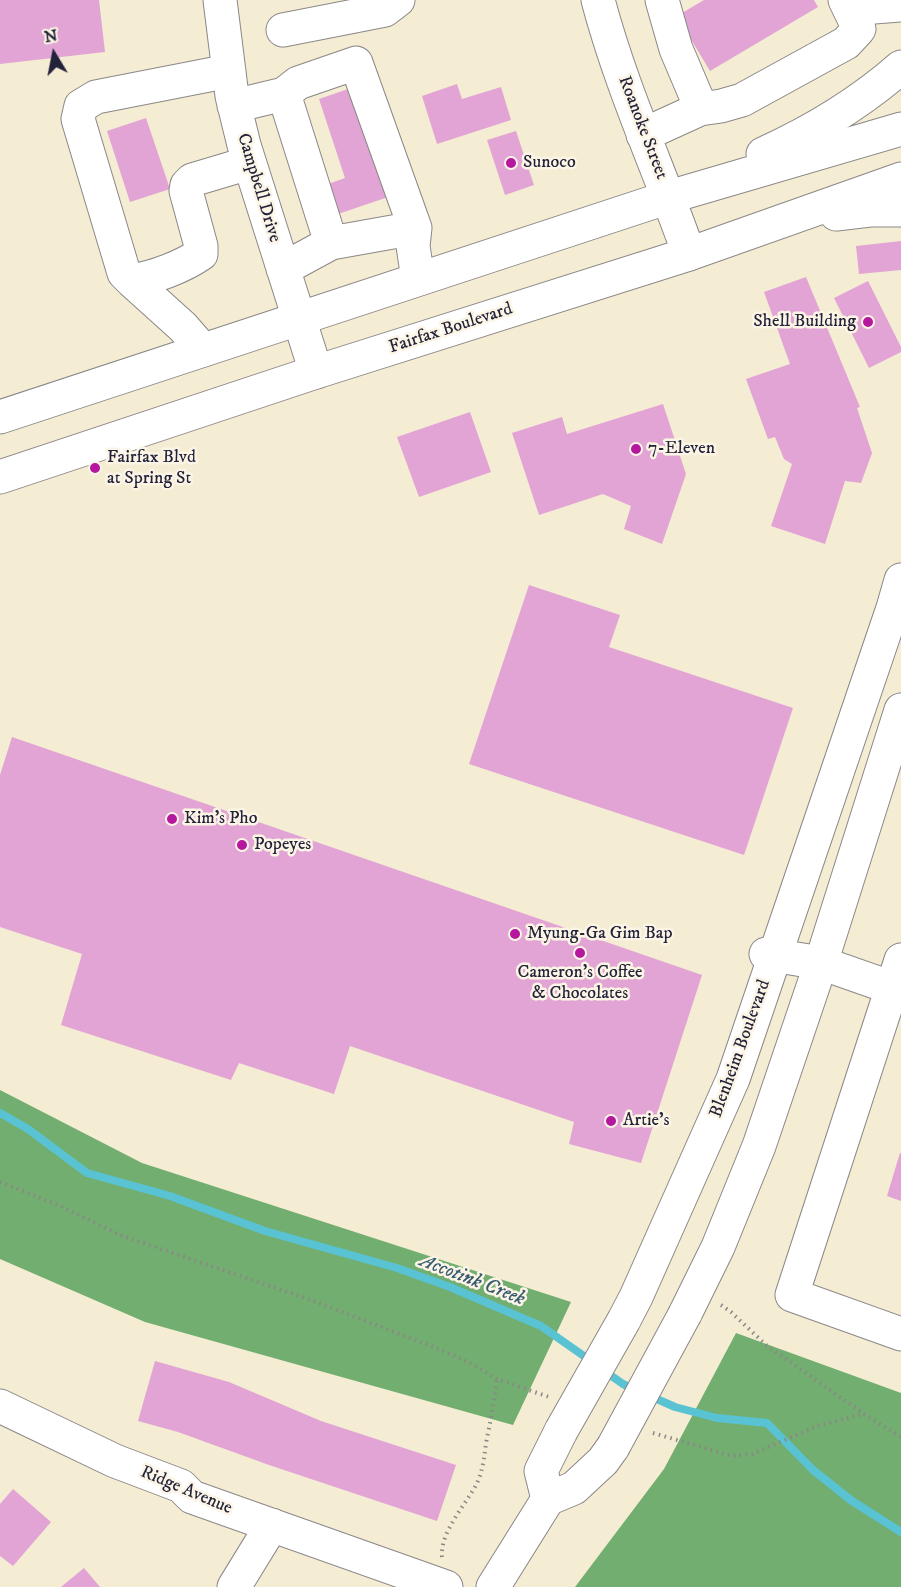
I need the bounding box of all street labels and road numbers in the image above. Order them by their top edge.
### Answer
street label: Roanoke Street [612,73,672,183]
street label: Campbell Drive [231,131,285,245]
street label: Fairfax Boulevard [387,299,515,359]
street label: Blenheim Boulevard [706,977,776,1121]
street label: Ridge Avenue [137,1462,235,1520]

